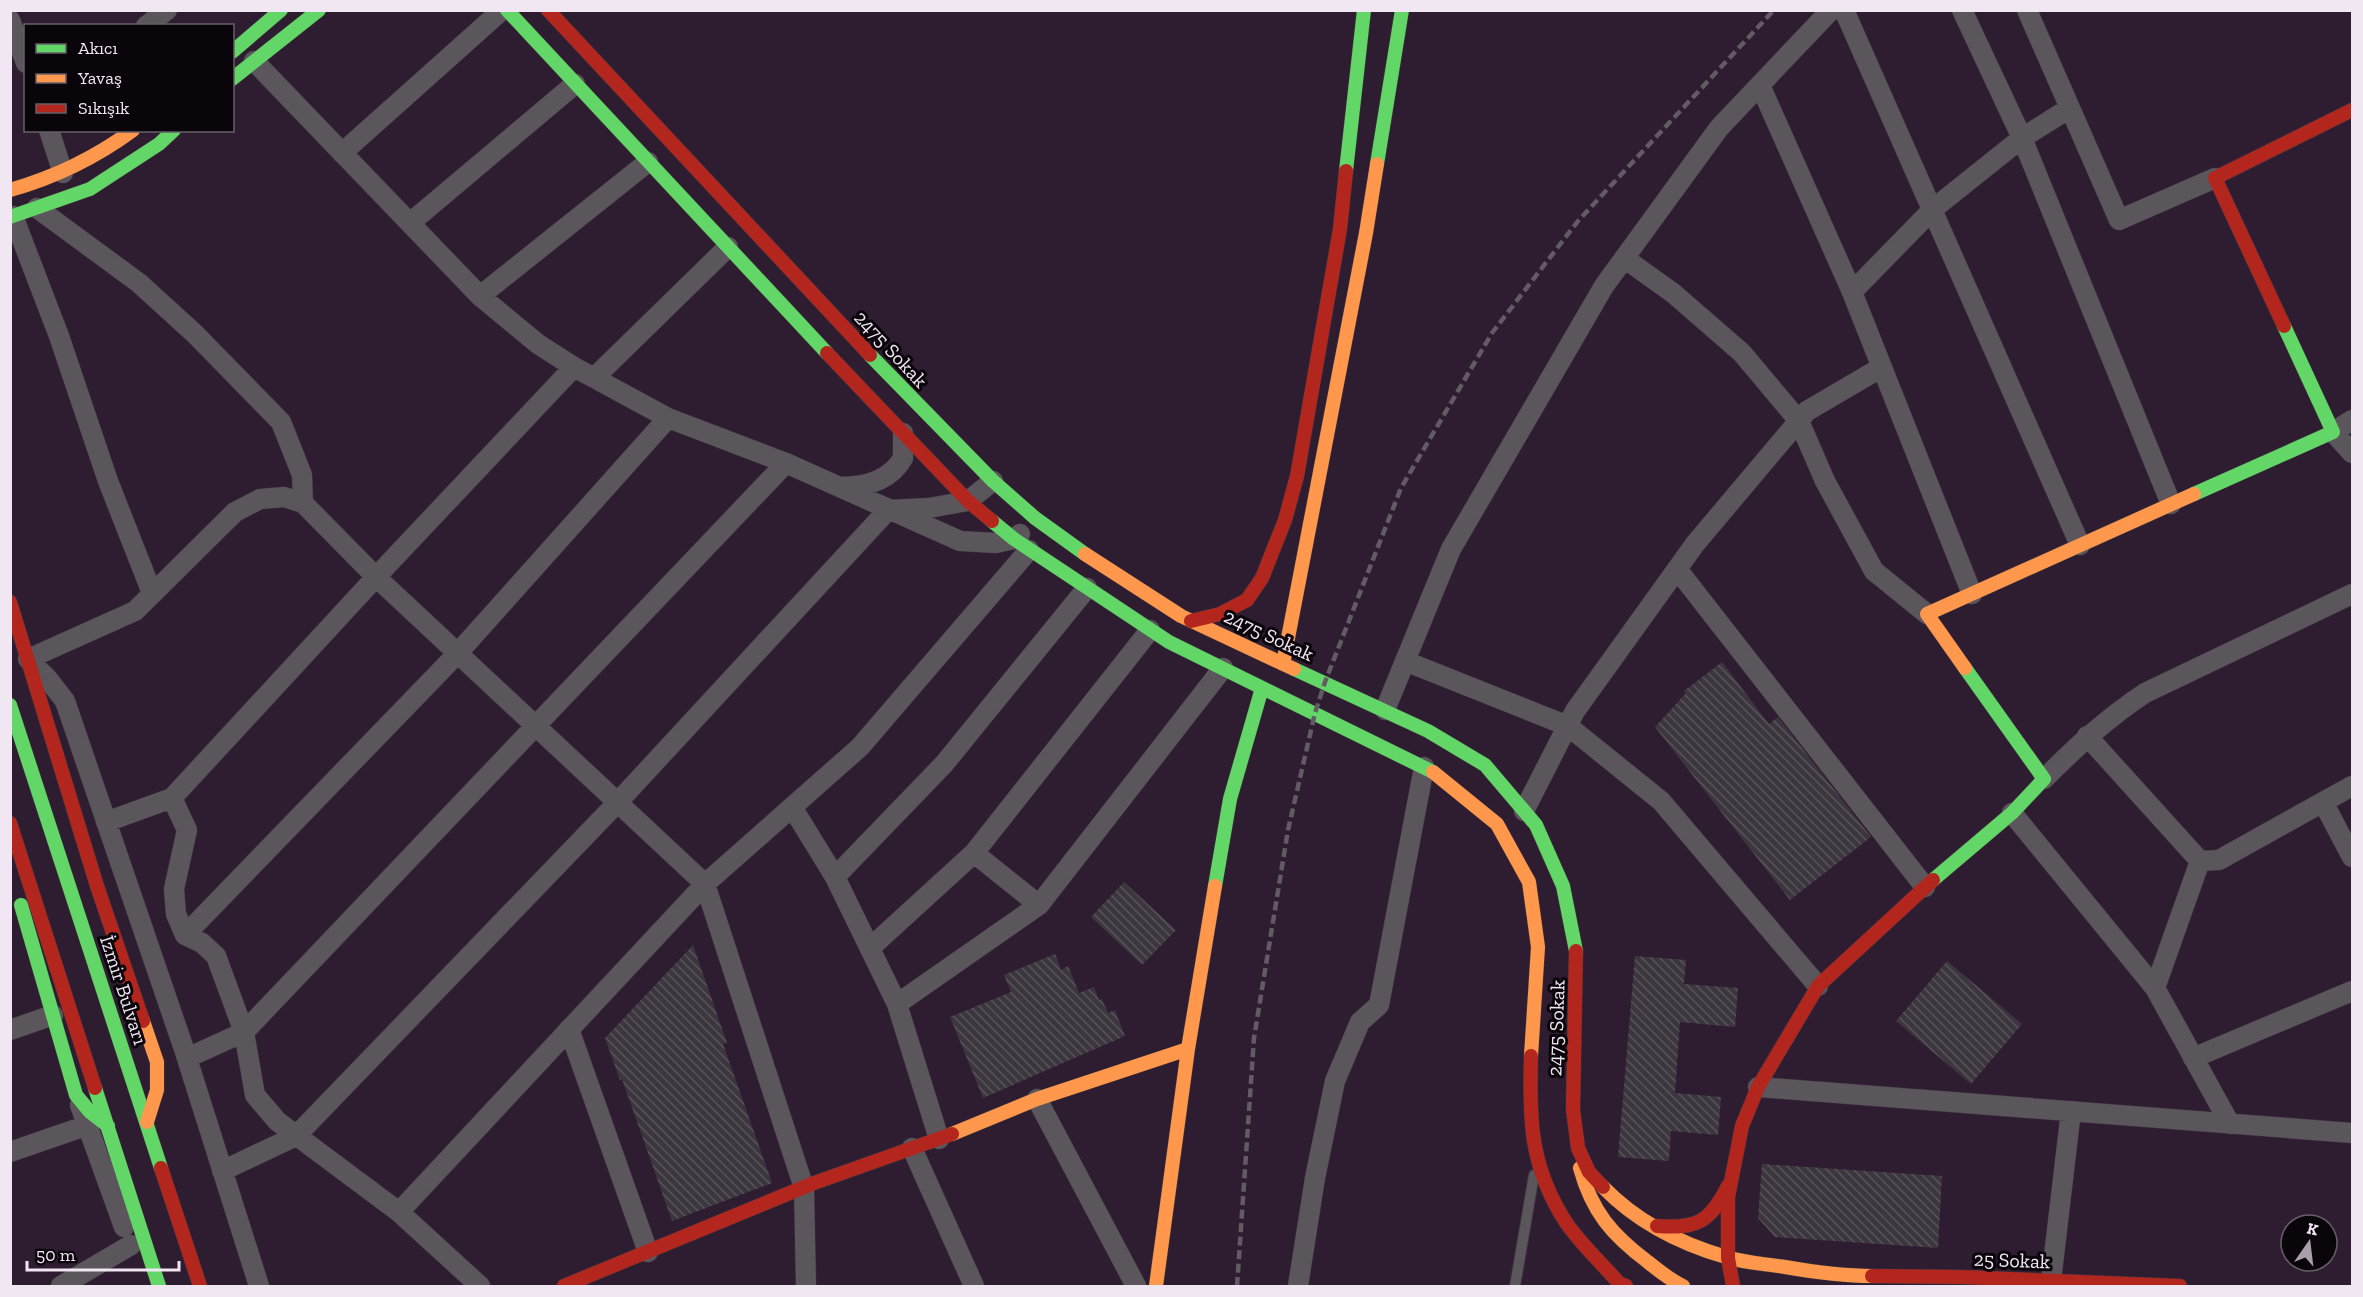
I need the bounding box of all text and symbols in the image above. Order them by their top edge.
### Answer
legend [24,24,234,132]
text: Akıcı [78,37,117,59]
text: Yavaş [77,67,122,89]
text: Sıkışık [78,97,130,119]
street label: 2475 Sokak [849,306,933,393]
street label: 2475 Sokak [1220,604,1318,666]
street label: İzmir Bulvarı [95,932,153,1048]
street label: 2475 Sokak [1542,979,1570,1077]
north arrow [2279,1213,2339,1273]
text: K [2305,1218,2320,1240]
scale bar [27,1234,178,1272]
text: 50 m [36,1244,76,1266]
street label: 25 Sokak [1973,1247,2051,1273]

